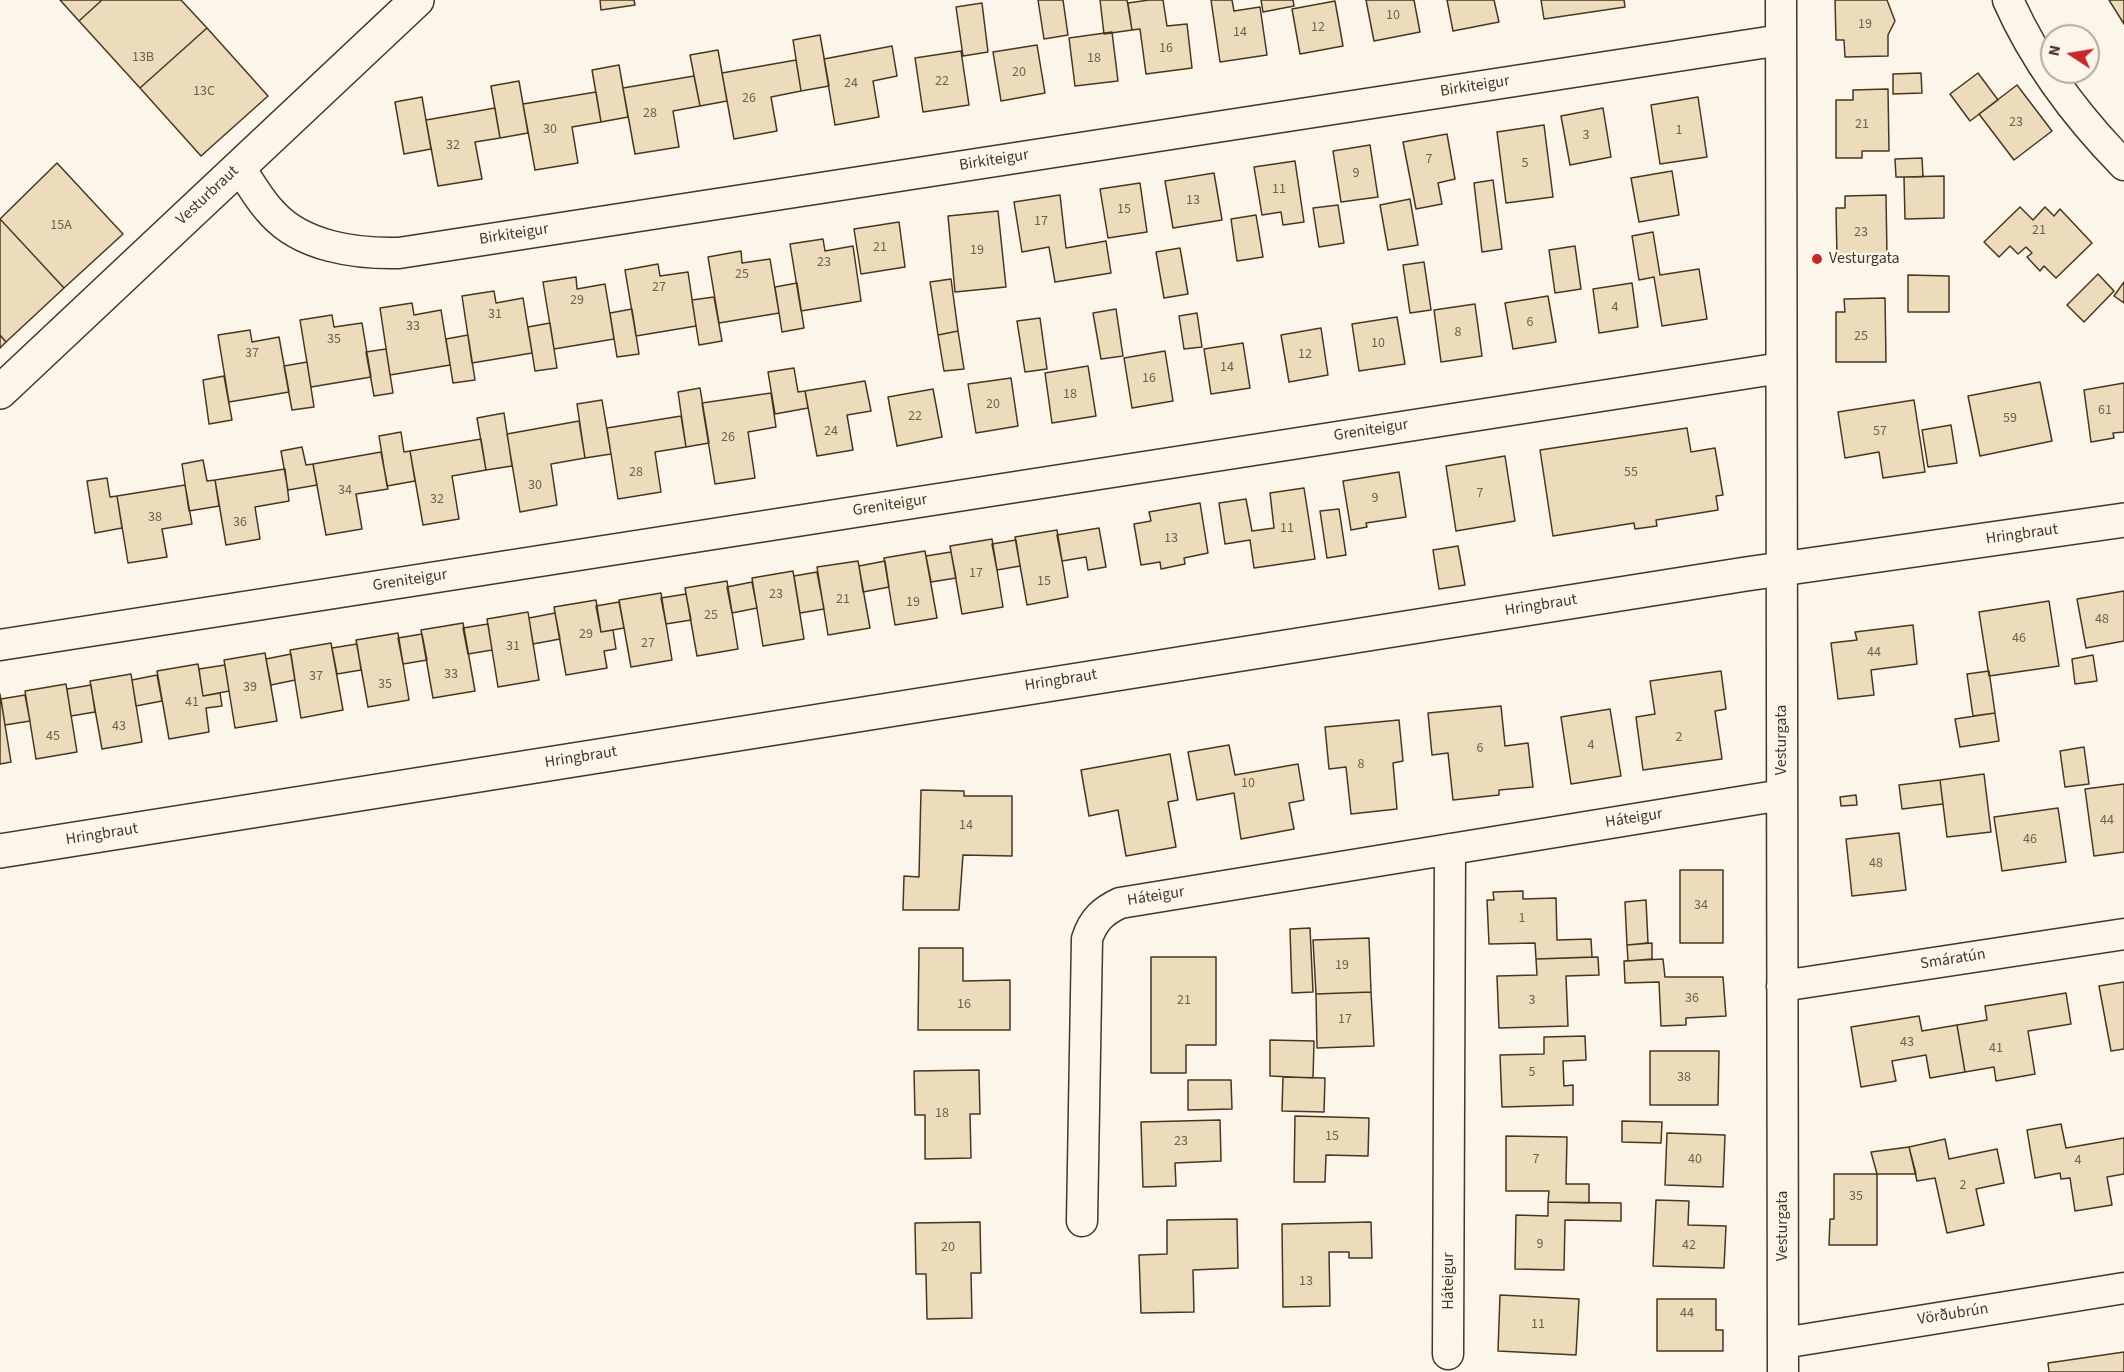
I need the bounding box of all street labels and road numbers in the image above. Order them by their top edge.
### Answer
street label: Birkiteigur [1439,72,1511,102]
street label: Birkiteigur [958,146,1030,176]
street label: Vesturbraut [173,162,243,230]
street label: Birkiteigur [478,220,550,250]
street label: Greniteigur [1332,416,1410,446]
street label: Greniteigur [851,491,929,521]
street label: Hringbraut [1985,520,2059,550]
street label: Greniteigur [371,566,449,596]
street label: Hringbraut [1503,591,1579,621]
street label: Hringbraut [1023,666,1099,696]
street label: Vesturgata [1772,705,1792,775]
street label: Hringbraut [543,743,619,773]
street label: Háteigur [1604,805,1664,833]
street label: Hringbraut [64,820,140,850]
street label: Háteigur [1126,883,1186,911]
street label: Smáratún [1919,945,1987,975]
street label: Vesturgata [1773,1191,1793,1261]
street label: Háteigur [1439,1252,1459,1310]
street label: Vörðubrún [1916,1300,1990,1330]

